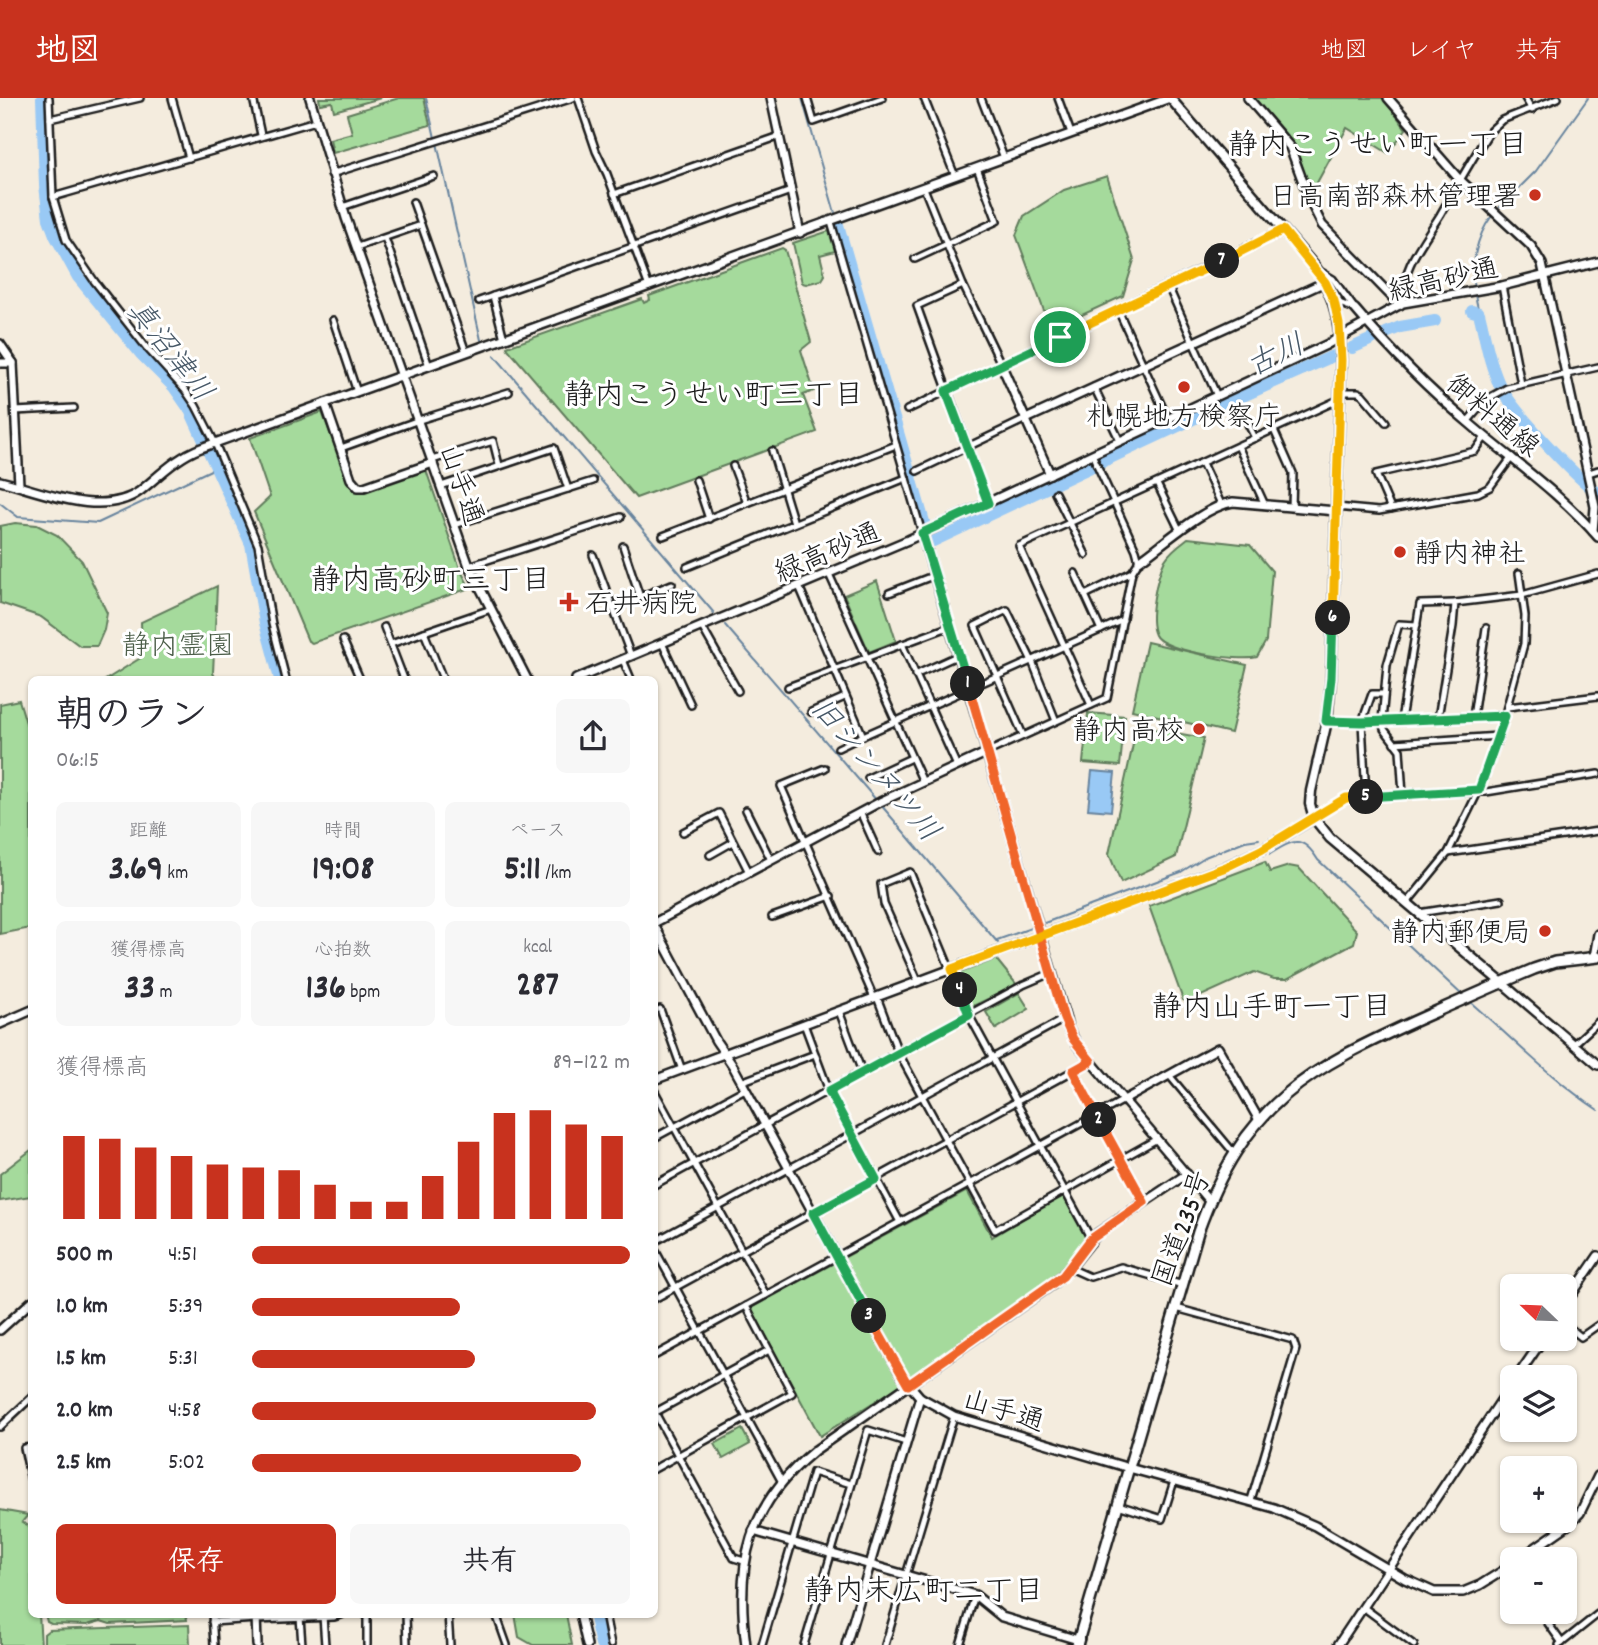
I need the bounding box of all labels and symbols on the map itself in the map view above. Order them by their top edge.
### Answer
district label: 静内こうせい町一丁目 [1228,127,1528,170]
place label: 日高南部森林管理署 [1269,180,1521,220]
marker: 日高南部森林管理署 [1527,187,1543,203]
pin: 7 [1204,244,1240,278]
street label: 緑高砂通 [1385,251,1503,315]
water label: 真沼津川 [114,292,221,413]
pin [1030,307,1090,367]
water label: 古川 [1241,326,1313,390]
street label: 御料通線 [1435,367,1547,469]
district label: 静内こうせい町三丁目 [564,377,864,420]
marker: 札幌地方検察庁 [1176,379,1192,395]
place label: 札幌地方検察庁 [1086,400,1282,440]
street label: 山手通 [426,439,491,532]
street label: 緑高砂通 [770,515,888,596]
place label: 靜内神社 [1414,537,1526,577]
marker: 靜内神社 [1392,544,1408,560]
district label: 静内高砂町三丁目 [311,562,551,605]
place label: 石井病院 [585,587,697,627]
marker: 石井病院 [559,592,579,612]
pin: 6 [1316,601,1350,636]
park label: 静内霊園 [122,629,234,669]
pin: 1 [950,666,986,702]
water label: 旧シンヌツ川 [798,690,947,854]
place label: 静内高校 [1073,714,1185,754]
marker: 静内高校 [1191,721,1207,737]
pin: 5 [1348,780,1384,814]
place label: 静内郵便局 [1391,916,1531,956]
marker: 静内郵便局 [1537,923,1553,939]
pin: 4 [942,972,978,1008]
district label: 静内山手町一丁目 [1152,989,1392,1032]
pin: 2 [1082,1102,1116,1138]
street label: 国道235号 [1145,1166,1224,1294]
north arrow [1500,1274,1577,1351]
pin: 3 [852,1298,886,1334]
street label: 山手通 [957,1382,1049,1445]
district label: 静内末広町二丁目 [804,1573,1044,1616]

